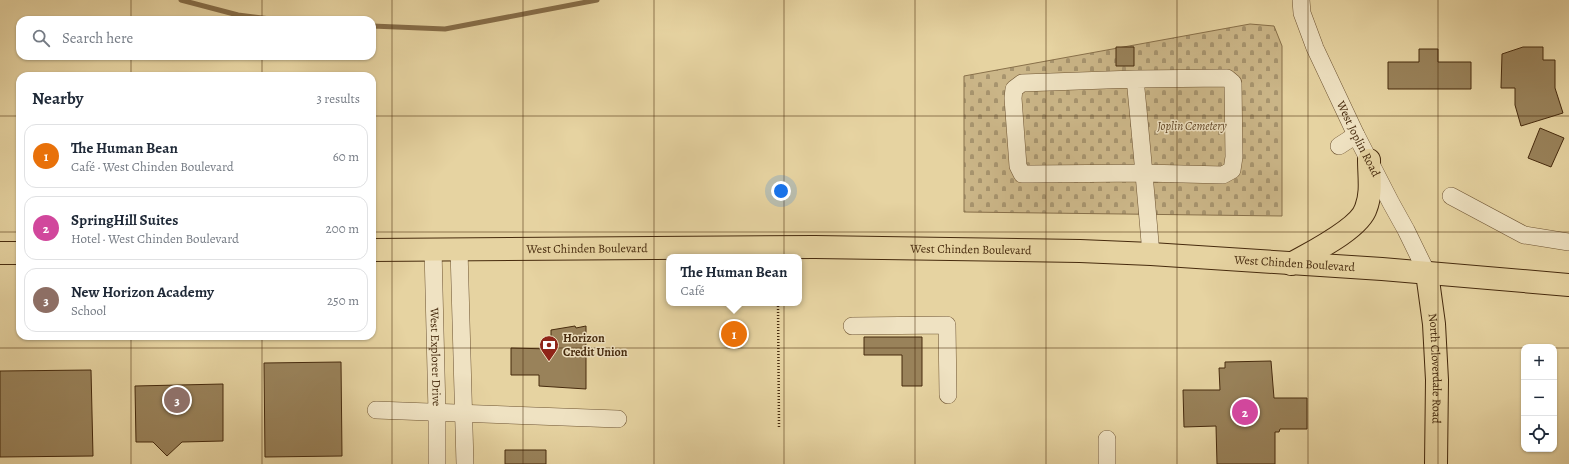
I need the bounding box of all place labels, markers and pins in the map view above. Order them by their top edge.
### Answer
pin: 1 [721,319,747,349]
place label: Horizon Credit Union [563,330,628,360]
bank icon: Horizon Credit Union [538,334,560,362]
pin: 3 [164,385,190,415]
pin: 2 [1232,397,1258,427]

